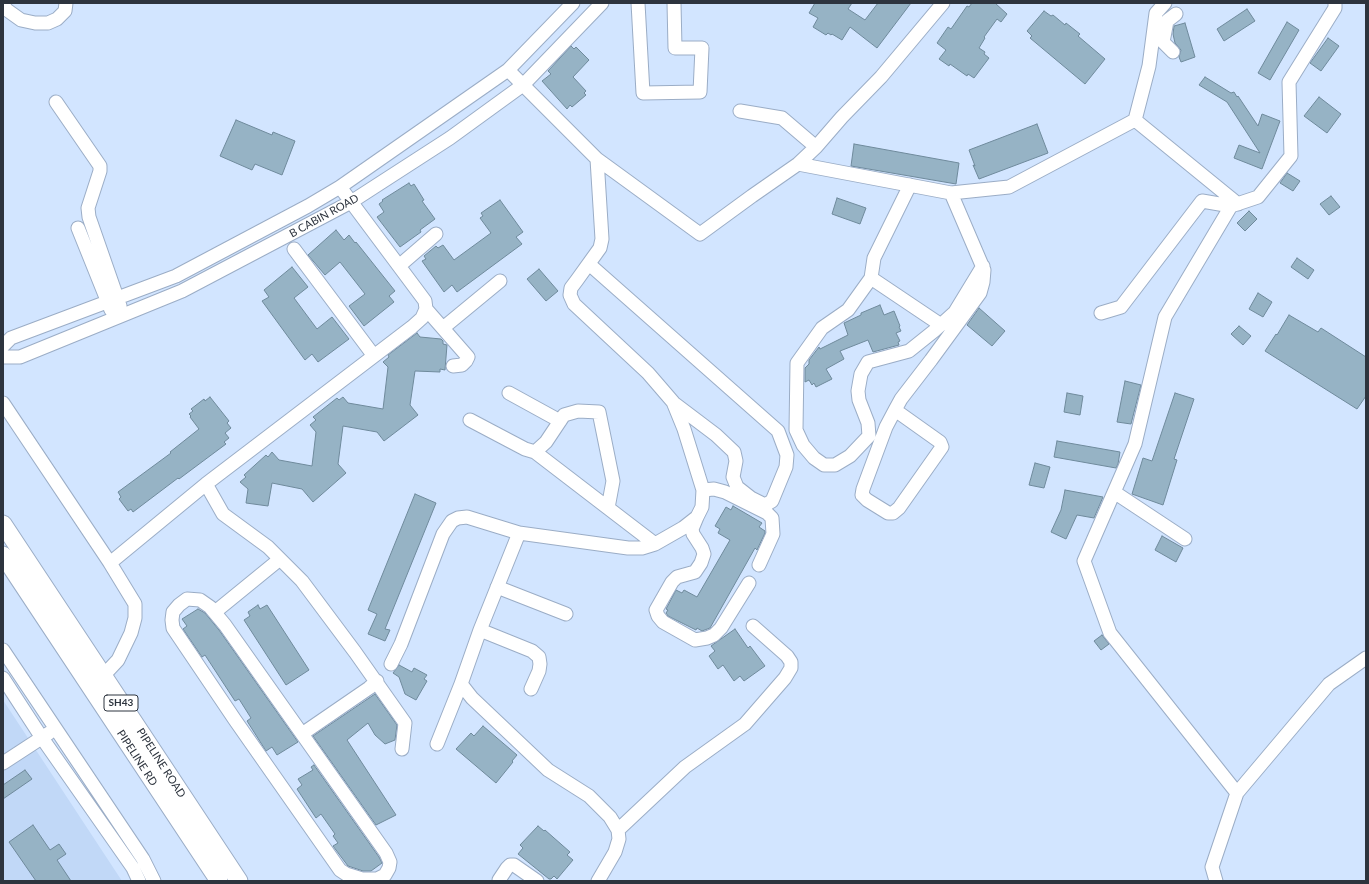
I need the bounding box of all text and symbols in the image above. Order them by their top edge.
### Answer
street label: B CABIN ROAD [287,191,361,241]
road number: SH43 [104,695,138,711]
street label: PIPELINE ROAD [134,726,188,800]
street label: PIPELINE RD [114,727,160,789]

